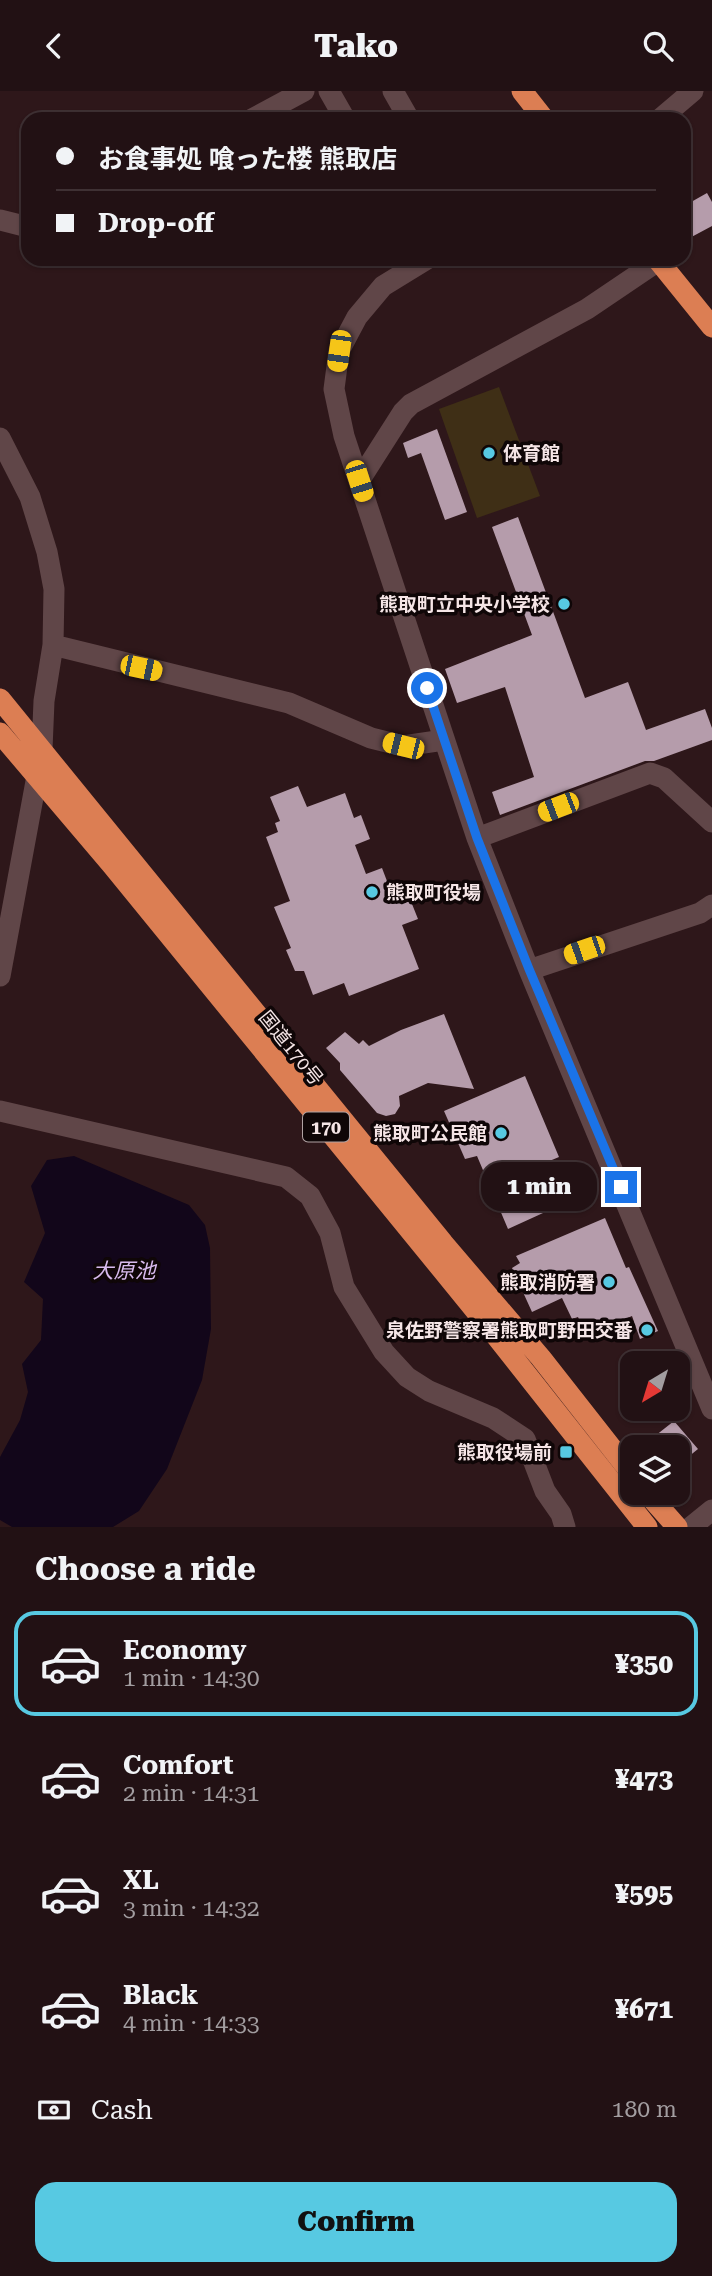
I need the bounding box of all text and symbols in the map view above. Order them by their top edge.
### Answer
icon: back [35,27,73,65]
text: Tako [314,27,398,65]
icon: search [639,27,677,65]
text: お食事処 喰った楼 熊取店 [98,144,397,174]
text: Drop-off [98,208,214,238]
car [326,329,353,373]
place label: 体育館 [503,442,560,465]
marker: 体育館 [481,445,497,461]
car [343,458,376,504]
place label: 熊取町立中央小学校 [379,593,550,616]
marker: 熊取町立中央小学校 [556,596,572,612]
car [119,653,164,683]
route start [411,672,443,704]
car [381,731,426,761]
car [535,790,582,824]
place label: 熊取町役場 [386,881,481,904]
marker: 熊取町役場 [364,884,380,900]
car [561,933,608,967]
street label: 国道170号 [254,1006,328,1090]
road number: 170 [303,1112,349,1141]
place label: 熊取町公民館 [373,1122,487,1145]
marker: 熊取町公民館 [493,1125,509,1141]
callout: 1 min [481,1163,596,1211]
route end [605,1171,637,1203]
text: 1 min [507,1173,571,1200]
water label: 大原池 [93,1259,157,1283]
place label: 熊取消防署 [500,1271,595,1294]
marker: 熊取消防署 [601,1274,617,1290]
place label: 泉佐野警察署熊取町野田交番 [386,1319,633,1342]
marker: 泉佐野警察署熊取町野田交番 [639,1322,655,1338]
north arrow [620,1351,690,1421]
map controls [620,1351,690,1505]
button: layers [620,1435,690,1505]
place label: 熊取役場前 [457,1441,552,1464]
marker: 熊取役場前 [558,1444,574,1460]
text: Choose a ride [35,1550,256,1588]
icon: car [39,1632,102,1695]
text: Economy [123,1635,246,1665]
text: ¥350 [615,1649,673,1679]
text: 1 min · 14:30 [123,1665,260,1692]
icon: car [39,1747,102,1810]
text: Comfort [123,1750,233,1780]
text: ¥473 [615,1764,673,1794]
text: 2 min · 14:31 [123,1780,260,1807]
icon: car [39,1862,102,1925]
text: XL [123,1865,159,1895]
text: ¥595 [615,1879,673,1909]
text: 3 min · 14:32 [123,1895,260,1922]
icon: car [39,1977,102,2040]
text: Black [123,1980,198,2010]
text: ¥671 [615,1994,673,2024]
text: 4 min · 14:33 [123,2010,260,2037]
icon: cash [35,2091,73,2129]
text: Cash [91,2095,153,2125]
text: 180 m [612,2096,677,2123]
button: Confirm [35,2182,677,2262]

